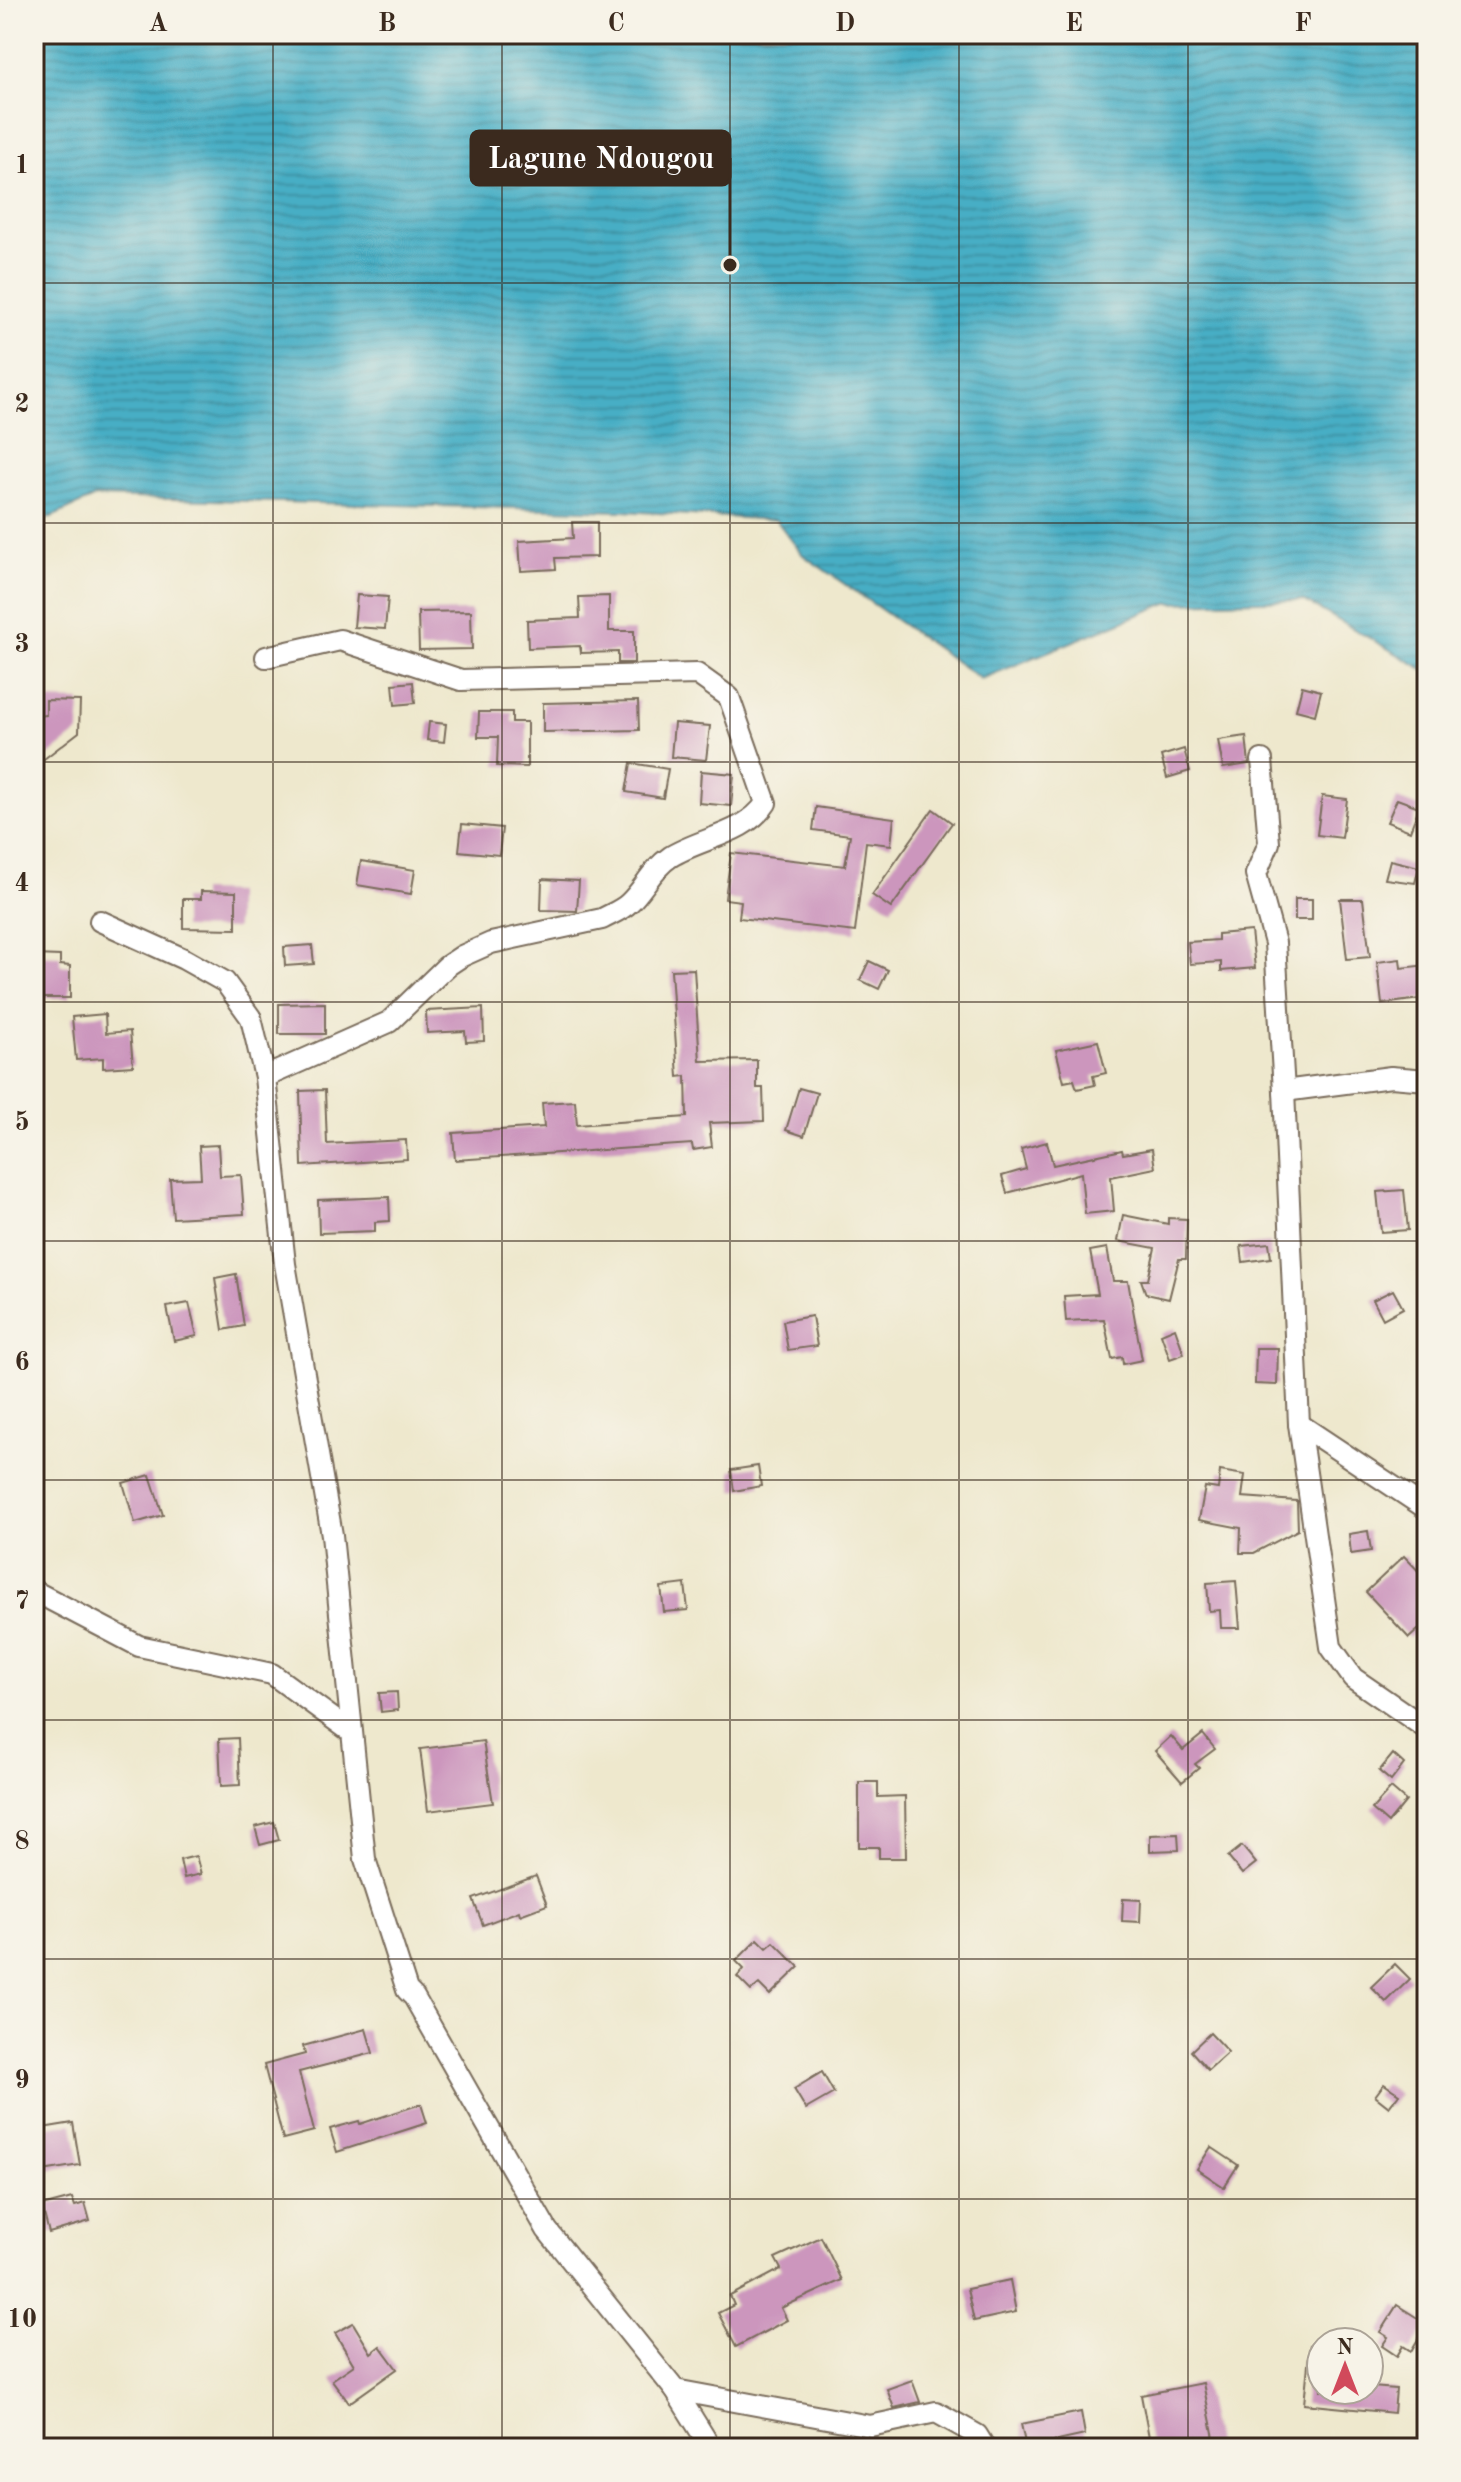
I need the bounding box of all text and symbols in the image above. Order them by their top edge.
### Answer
text: A [148,11,168,37]
text: B [378,11,396,37]
text: C [607,11,625,37]
text: D [835,11,855,37]
text: E [1065,11,1083,37]
text: F [1294,11,1312,37]
callout: Lagune Ndougou [471,131,730,185]
text: Lagune Ndougou [488,145,714,175]
text: 1 [14,153,30,179]
text: 2 [14,392,30,418]
text: 3 [14,632,30,658]
text: 4 [14,871,30,897]
text: 5 [14,1110,30,1136]
text: 6 [14,1350,30,1376]
text: 7 [14,1589,30,1615]
text: 8 [14,1829,30,1855]
text: 9 [14,2068,30,2094]
text: 10 [7,2307,37,2333]
north arrow [1305,2326,1385,2406]
text: N [1337,2337,1354,2359]

